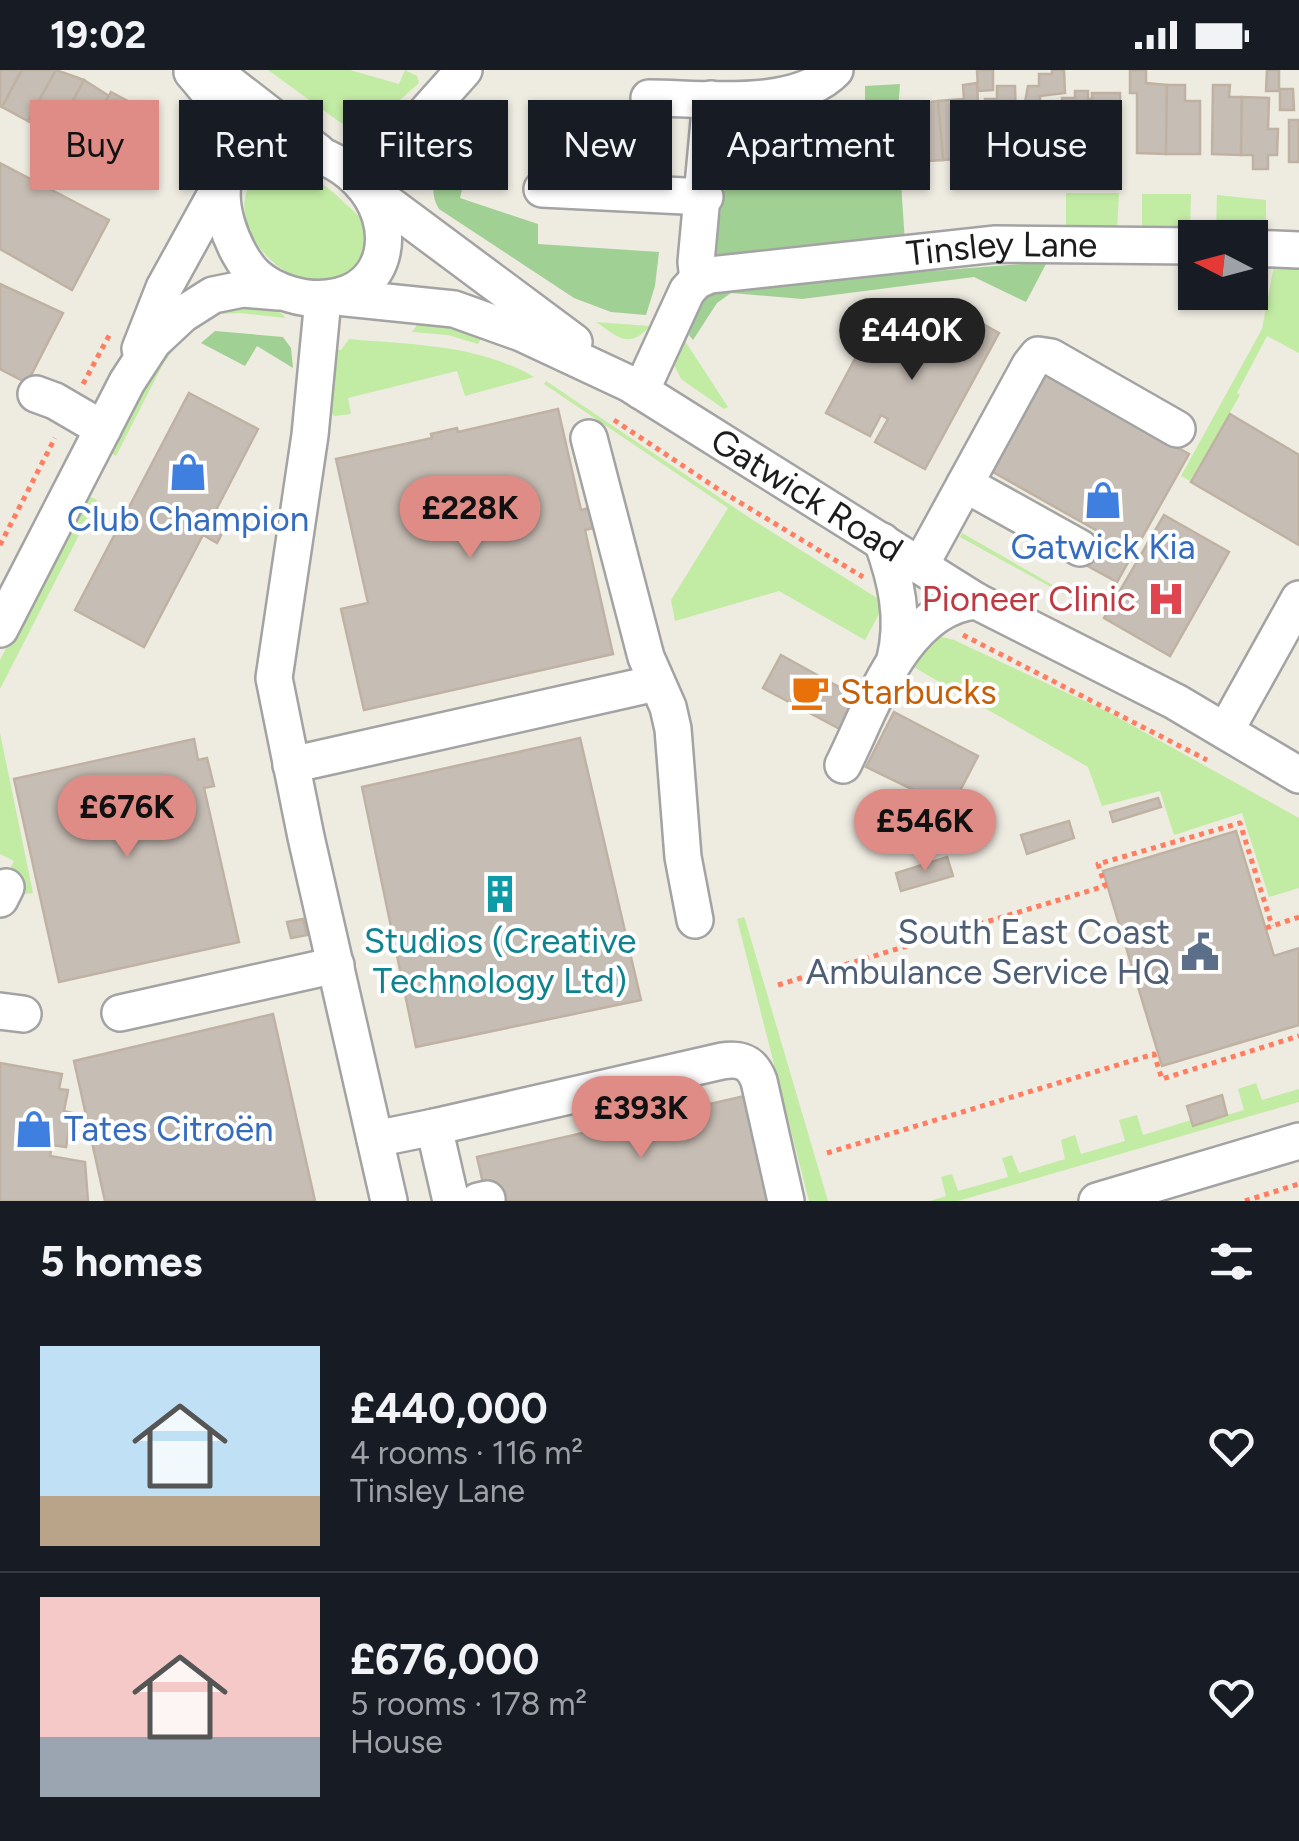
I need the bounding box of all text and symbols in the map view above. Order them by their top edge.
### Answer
text: 19:02 [50,12,146,58]
chip: Buy [30,100,159,190]
chip: Rent [179,100,323,190]
chip: Filters [343,100,508,190]
chip: New [528,100,672,190]
chip: Apartment [692,100,930,190]
chip: House [950,100,1122,190]
north arrow [1178,220,1268,310]
map controls [1178,220,1268,310]
street label: Tinsley Lane [904,223,1097,275]
pin: £440K [842,298,982,383]
text: £440K [861,311,963,349]
street label: Gatwick Road [703,419,911,571]
shop icon: Club Champion [167,451,209,493]
pin: £228K [400,476,540,561]
shop icon: Gatwick Kia [1082,479,1124,521]
text: £228K [422,489,519,527]
place label: Club Champion [67,498,309,540]
place label: Gatwick Kia [1010,526,1196,568]
place label: Pioneer Clinic [921,578,1136,620]
hospital icon: Pioneer Clinic [1145,578,1187,620]
cafe icon: Starbucks [789,671,831,713]
place label: Starbucks [840,671,997,713]
pin: £676K [57,775,197,860]
text: £676K [79,788,175,826]
pin: £546K [855,789,995,874]
text: £546K [876,802,974,840]
building icon: Studios (Creative Technology Ltd) [479,873,521,915]
place label: South East Coast Ambulance Service HQ [806,911,1170,993]
place label: Studios (Creative Technology Ltd) [364,920,636,1002]
public building icon: South East Coast Ambulance Service HQ [1179,931,1221,973]
pin: £393K [571,1076,711,1161]
text: £393K [594,1089,688,1127]
shop icon: Tates Citroën [13,1108,55,1150]
place label: Tates Citroën [64,1108,274,1150]
icon: filters [1204,1234,1259,1289]
text: 5 homes [40,1236,202,1287]
text: £440,000 [350,1383,548,1434]
icon: home [120,1386,240,1506]
icon: heart [1204,1419,1259,1474]
text: 4 rooms · 116 m² [350,1434,583,1472]
text: Tinsley Lane [350,1472,525,1510]
text: £676,000 [350,1634,540,1685]
icon: home [120,1637,240,1757]
icon: heart [1204,1670,1259,1725]
text: 5 rooms · 178 m² [350,1685,587,1723]
text: House [350,1723,443,1761]

